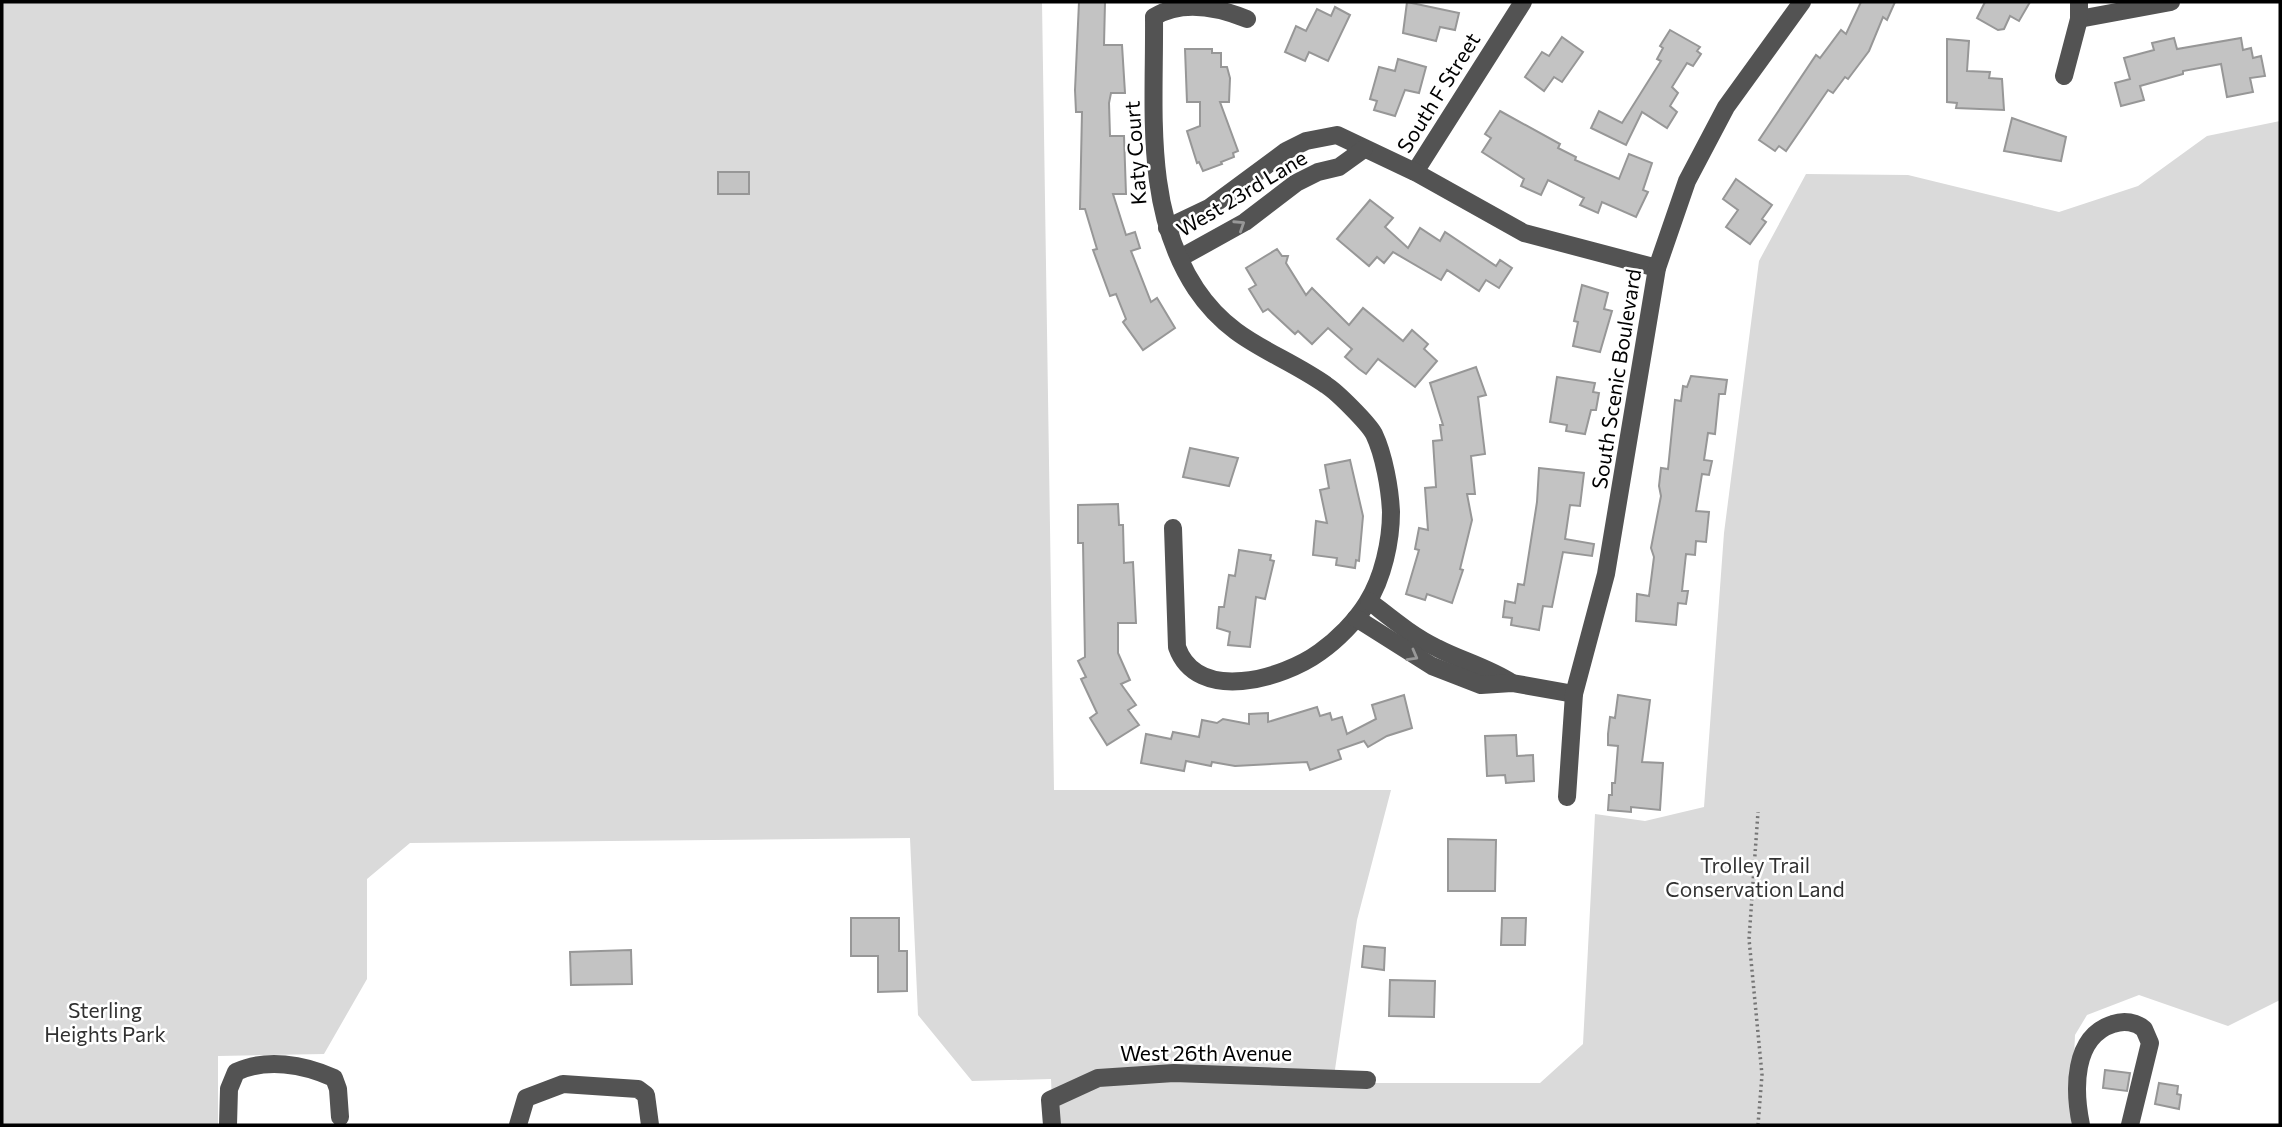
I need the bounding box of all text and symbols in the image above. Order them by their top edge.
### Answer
street label: South F Street [1391,28,1485,157]
street label: Katy Court [1118,100,1151,206]
street label: West 23rd Lane [1172,144,1311,241]
one-way arrow [1232,221,1245,233]
street label: South Scenic Boulevard [1586,267,1645,491]
one-way arrow [1406,648,1419,661]
park label: Trolley Trail Conservation Land [1665,852,1845,901]
park label: Sterling Heights Park [44,997,166,1046]
street label: West 26th Avenue [1120,1040,1292,1065]

